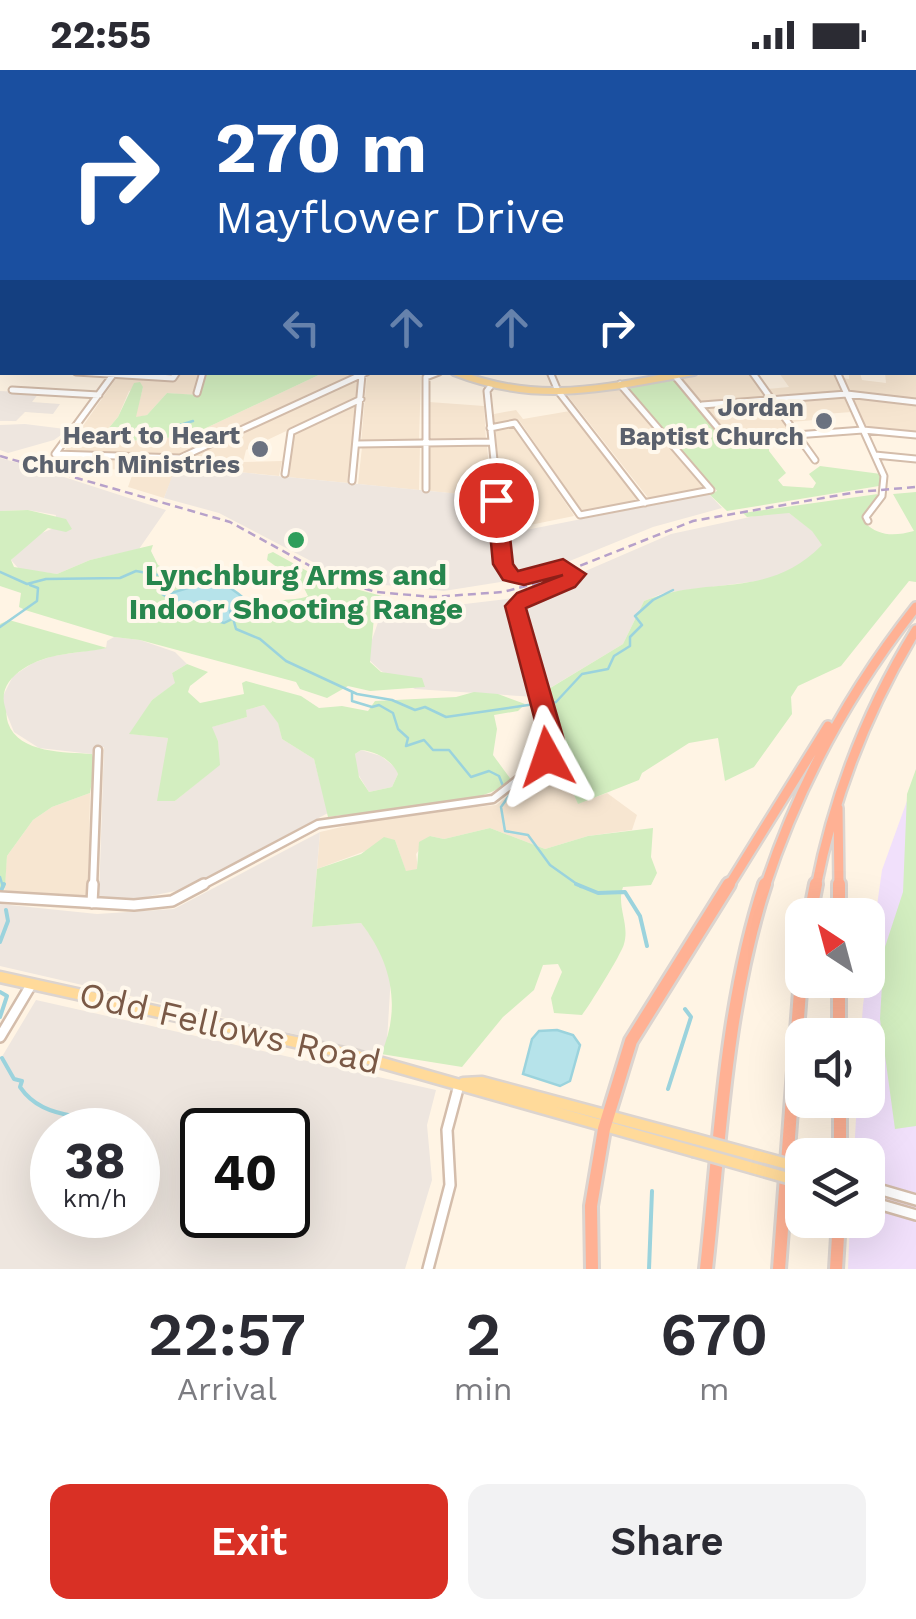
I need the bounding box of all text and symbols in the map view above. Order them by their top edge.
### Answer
text: 22:55 [50,13,151,57]
text: 270 m [215,107,427,189]
icon: right [50,110,180,240]
text: Mayflower Drive [215,191,566,244]
icon: left [274,300,329,355]
icon: ahead [379,300,434,355]
icon: ahead [484,300,539,355]
icon: right [589,300,644,355]
place label: Jordan Baptist Church [619,393,804,451]
marker: Jordan Baptist Church [813,410,835,432]
place label: Heart to Heart Church Ministries [22,421,240,479]
marker: Heart to Heart Church Ministries [249,438,271,460]
pin [454,458,539,543]
icon: arrive [469,473,524,528]
marker: Lynchburg Arms and Indoor Shooting Range [285,529,307,551]
place label: Lynchburg Arms and Indoor Shooting Range [129,557,463,626]
position arrow [495,705,599,809]
north arrow [785,898,885,998]
map controls [785,898,885,1238]
street label: Odd Fellows Road [75,973,385,1083]
button: sound [785,1018,885,1118]
speed limit sign: 40 [180,1108,310,1238]
text: 38 [65,1131,126,1190]
button: layers [785,1138,885,1238]
text: km/h [63,1184,127,1213]
text: 22:57 [148,1299,306,1370]
text: 2 [465,1299,501,1370]
text: 670 [660,1299,768,1370]
text: Arrival [177,1370,277,1408]
text: min [454,1370,513,1408]
text: m [699,1370,730,1408]
button: Exit [50,1484,448,1599]
button: Share [468,1484,866,1599]

